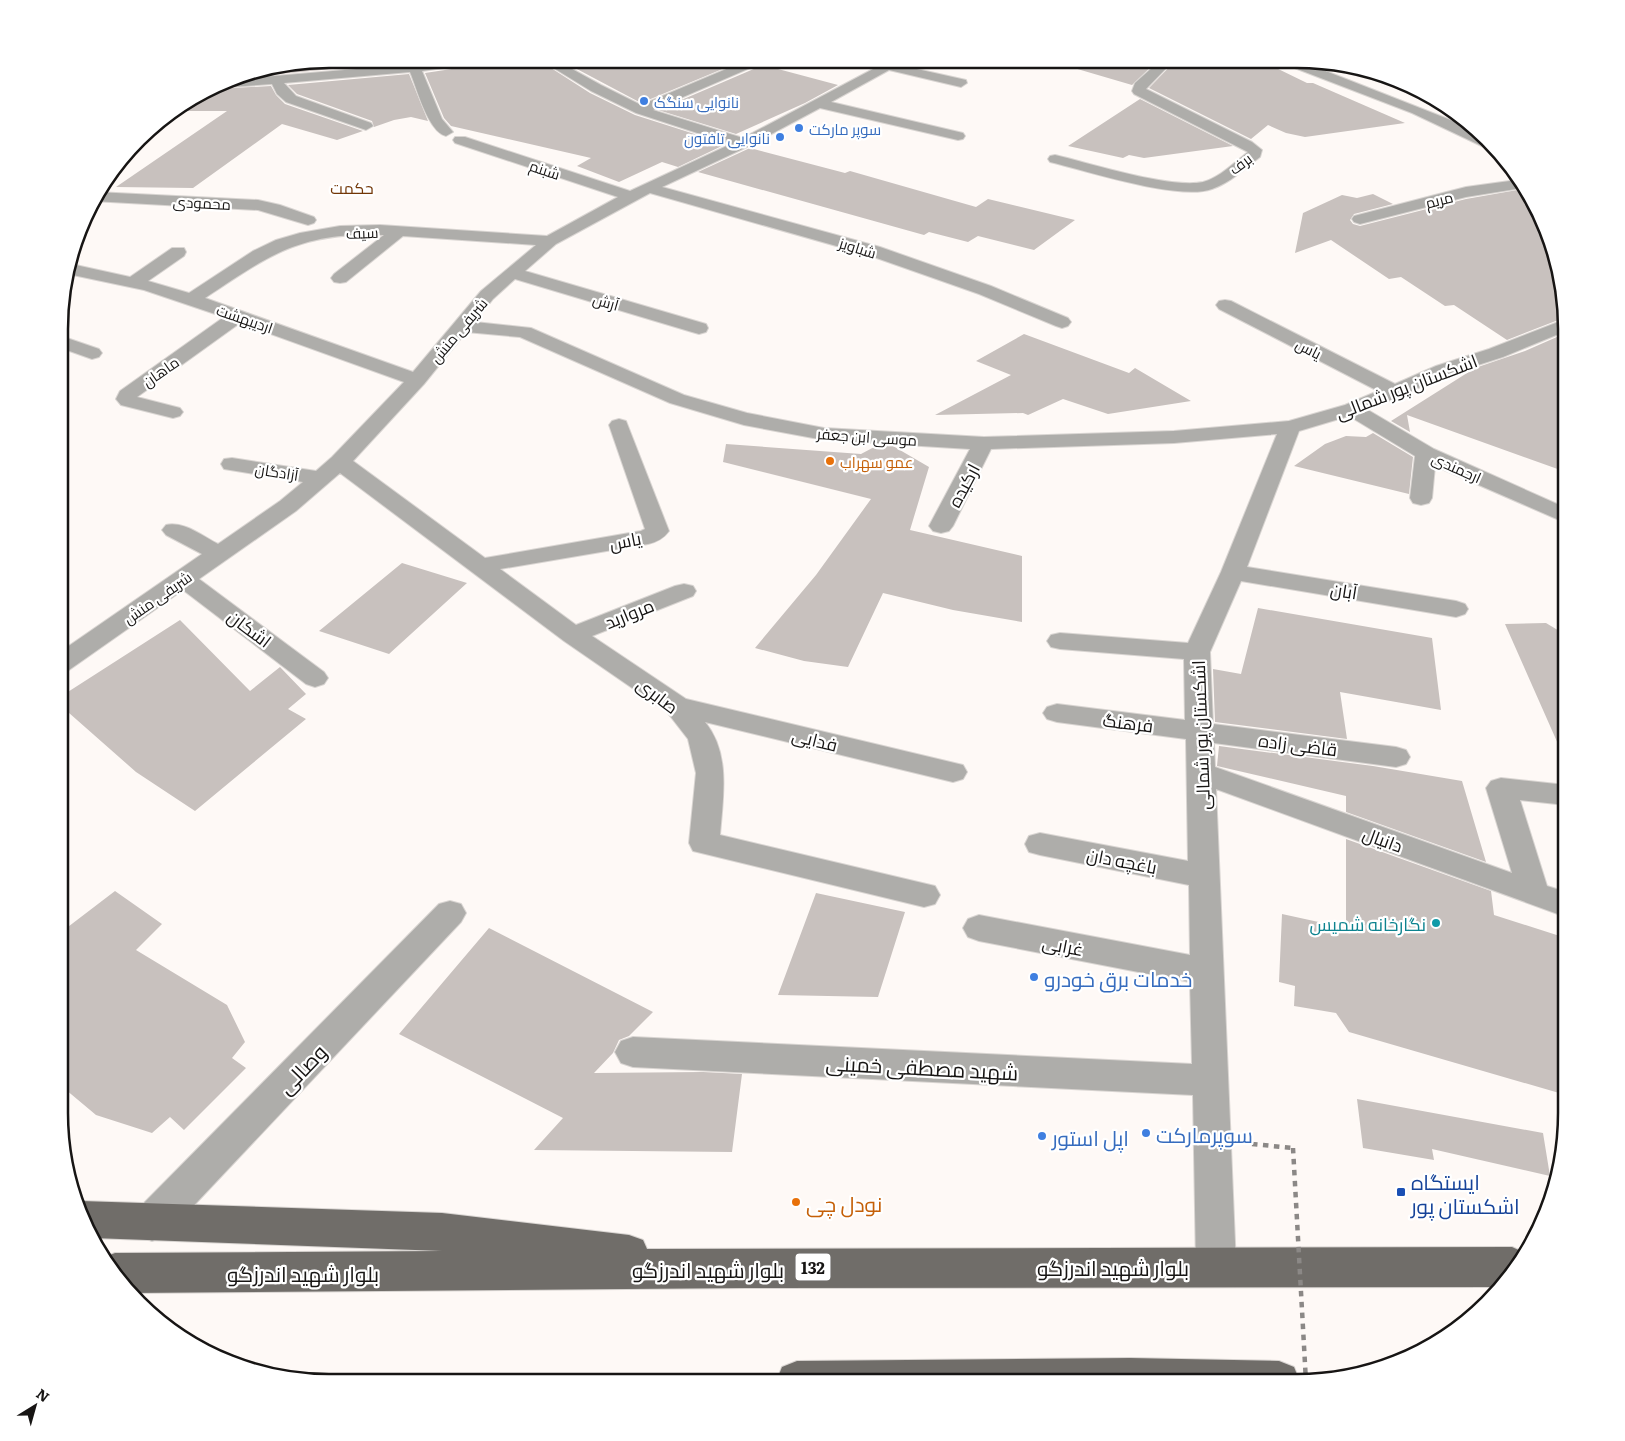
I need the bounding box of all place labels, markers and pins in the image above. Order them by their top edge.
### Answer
place label: نانوایی سنگک [654,90,739,113]
marker: نانوایی سنگک [638,95,650,107]
place label: سوپر مارکت [809,117,881,140]
marker: سوپر مارکت [793,122,805,134]
place label: نانوایی تافتون [684,126,770,149]
marker: نانوایی تافتون [774,131,786,143]
place label: عمو سهراب [840,450,913,473]
marker: عمو سهراب [824,455,836,467]
place label: نگارخانه شمیس [1310,910,1426,937]
marker: نگارخانه شمیس [1430,917,1442,929]
place label: خدمات برق خودرو [1044,962,1193,993]
marker: خدمات برق خودرو [1028,971,1040,983]
place label: سوپرمارکت [1156,1118,1253,1150]
place label: اپل استور [1051,1121,1129,1153]
marker: سوپرمارکت [1140,1127,1152,1139]
marker: اپل استور [1036,1130,1048,1142]
place label: ایستگاه اشکستان پور [1410,1165,1520,1221]
marker: ایستگاه اشکستان پور [1395,1186,1407,1198]
place label: نودل چی [806,1187,882,1219]
marker: نودل چی [790,1196,802,1208]

